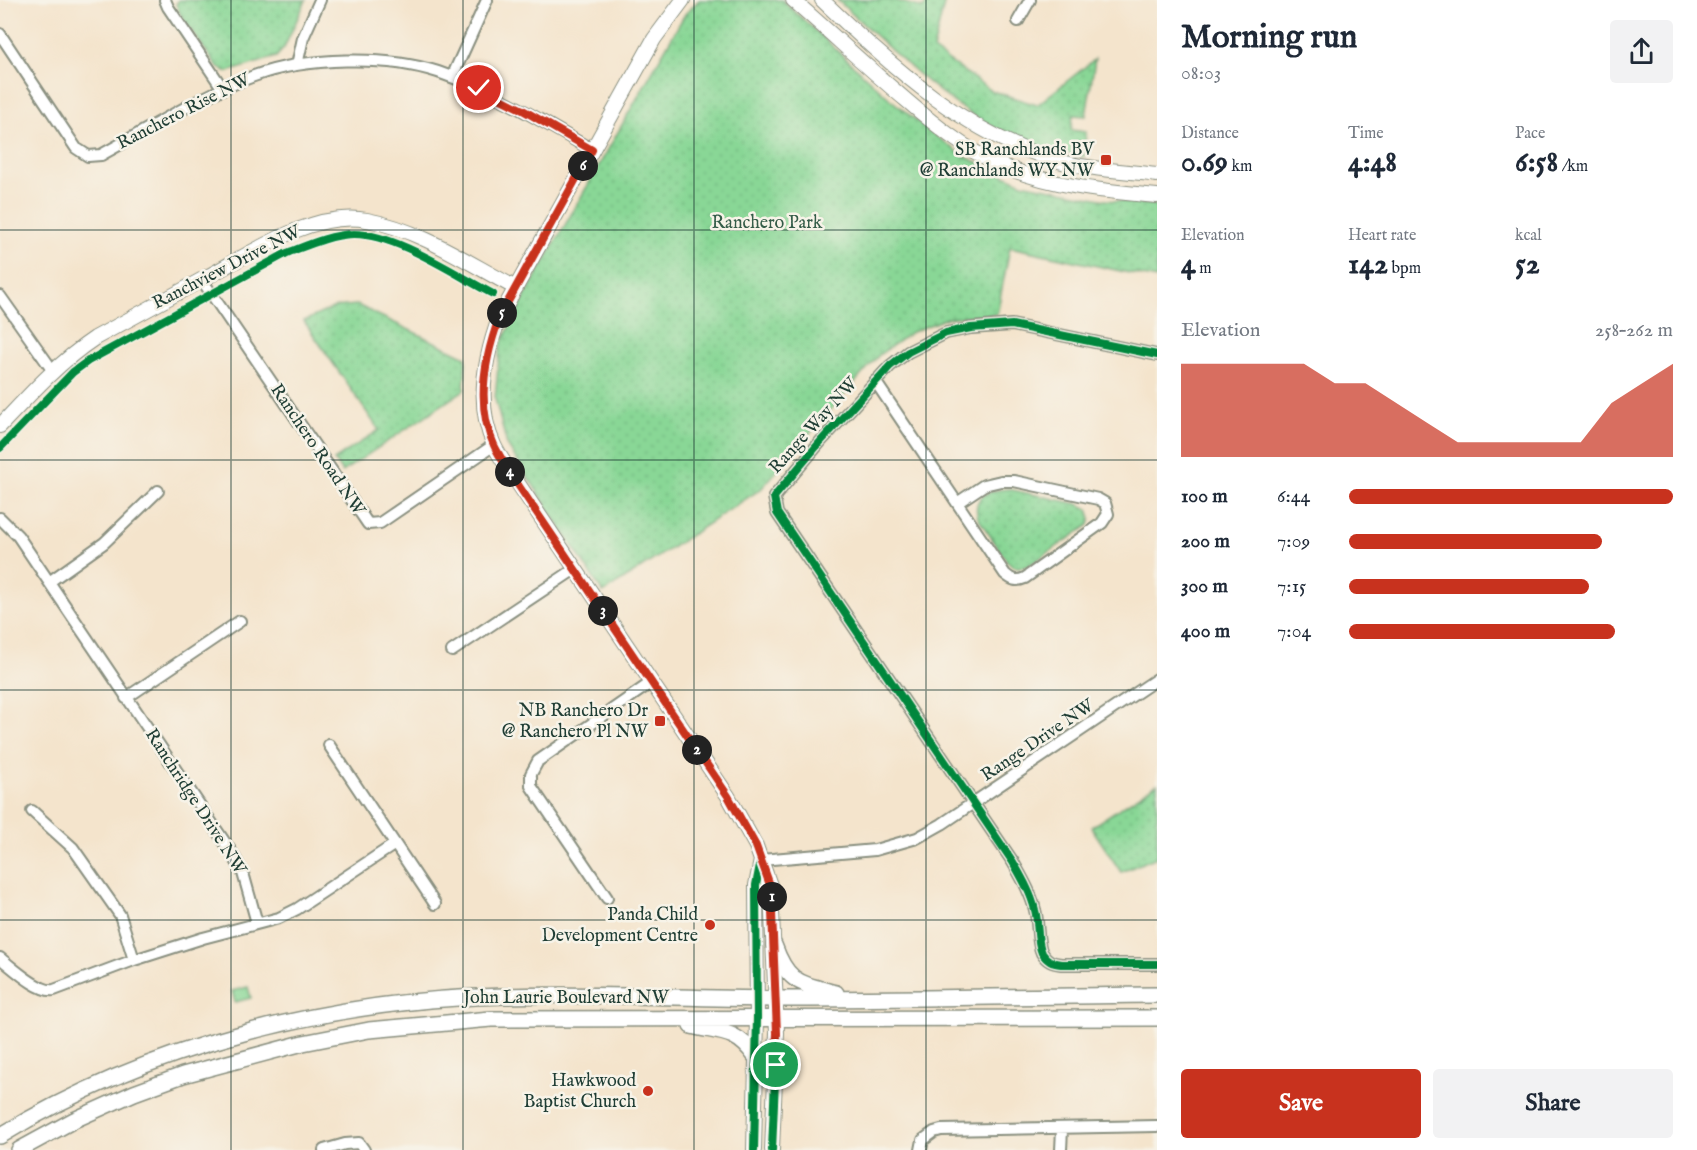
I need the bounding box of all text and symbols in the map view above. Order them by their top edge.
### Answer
text: Morning run [1181,17,1357,59]
button: share [1610,20,1673,83]
text: 08:03 [1181,61,1221,86]
pin [453,62,504,113]
street label: Ranchero Rise NW [114,68,255,155]
icon: check [462,71,495,104]
text: Distance [1181,124,1239,144]
text: Time [1348,124,1384,144]
text: Pace [1515,124,1545,144]
place label: SB Ranchlands BV @ Ranchlands WY NW [920,139,1095,183]
text: 0.69 [1181,144,1228,182]
text: 4:48 [1348,144,1397,182]
text: 6:58 [1515,144,1558,182]
pin: 6 [568,151,598,181]
marker: SB Ranchlands BV @ Ranchlands WY NW [1099,153,1113,167]
text: 6 [580,156,586,176]
text: km [1228,157,1252,177]
text: /km [1558,157,1588,177]
park label: Ranchero Park [712,212,823,235]
street label: Ranchview Drive NW [149,220,306,315]
text: Elevation [1181,226,1244,246]
text: Heart rate [1348,226,1416,246]
text: kcal [1515,226,1542,246]
text: 4 [1181,246,1196,284]
text: 142 [1348,246,1388,284]
text: 52 [1515,246,1540,284]
text: m [1196,259,1212,279]
text: bpm [1388,259,1421,279]
pin: 5 [487,298,517,328]
text: 5 [499,303,505,323]
text: Elevation [1181,318,1260,343]
text: 258–262 m [1595,318,1673,343]
street label: Range Way NW [765,372,864,479]
street label: Ranchero Road NW [264,380,370,521]
pin: 4 [495,457,525,487]
text: 4 [506,462,514,482]
text: 100 m [1181,484,1228,509]
text: 6:44 [1277,484,1310,509]
text: 200 m [1181,529,1230,554]
text: 7:09 [1277,529,1310,554]
text: 300 m [1181,574,1228,599]
text: 7:15 [1277,574,1306,599]
pin: 3 [588,596,618,626]
text: 3 [600,601,606,621]
text: 400 m [1181,619,1230,644]
text: 7:04 [1277,619,1311,644]
street label: Range Drive NW [977,694,1100,787]
place label: NB Ranchero Dr @ Ranchero Pl NW [502,700,649,744]
marker: NB Ranchero Dr @ Ranchero Pl NW [653,714,667,728]
street label: Ranchridge Drive NW [139,725,251,880]
pin: 2 [682,735,712,765]
text: 2 [693,740,701,760]
pin: 1 [757,882,787,912]
text: 1 [769,887,775,907]
place label: Panda Child Development Centre [541,904,698,948]
marker: Panda Child Development Centre [703,918,717,932]
street label: John Laurie Boulevard NW [461,987,670,1010]
pin [750,1039,801,1090]
icon: arrive [759,1048,792,1081]
button: Save [1181,1069,1421,1138]
button: Share [1433,1069,1673,1138]
place label: Hawkwood Baptist Church [524,1070,636,1114]
marker: Hawkwood Baptist Church [641,1084,655,1098]

